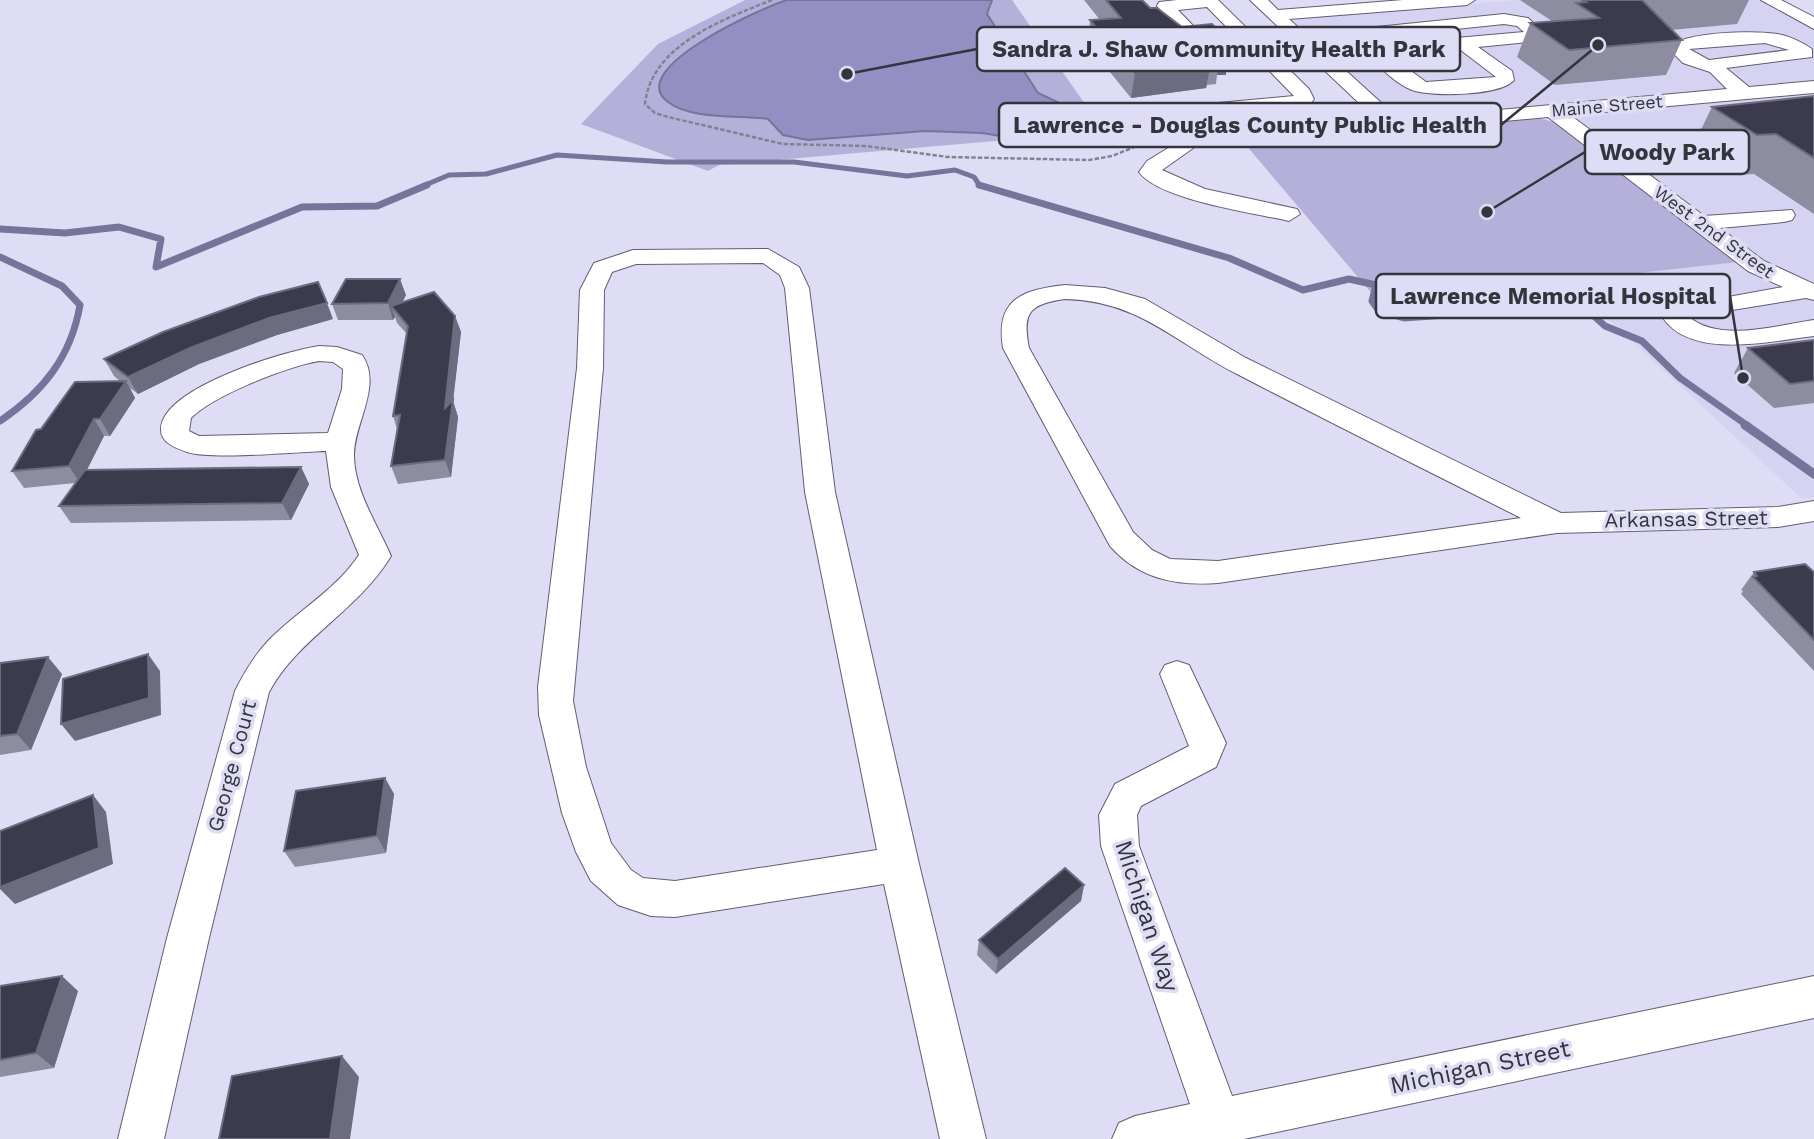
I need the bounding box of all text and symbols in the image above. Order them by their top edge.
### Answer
callout: Sandra J. Shaw Community Health Park [977,27,1460,71]
text: Sandra J. Shaw Community Health Park [992,36,1446,63]
street label: Maine Street [1550,90,1664,121]
callout: Lawrence - Douglas County Public Health [999,103,1501,147]
text: Lawrence - Douglas County Public Health [1013,112,1487,139]
callout: Woody Park [1585,130,1749,174]
text: Woody Park [1599,139,1735,166]
street label: West 2nd Street [1650,181,1779,283]
callout: Lawrence Memorial Hospital [1376,274,1730,318]
text: Lawrence Memorial Hospital [1390,283,1717,310]
street label: Arkansas Street [1604,505,1768,532]
street label: George Court [202,697,261,834]
street label: Michigan Way [1109,837,1185,996]
street label: Michigan Street [1387,1034,1573,1100]

